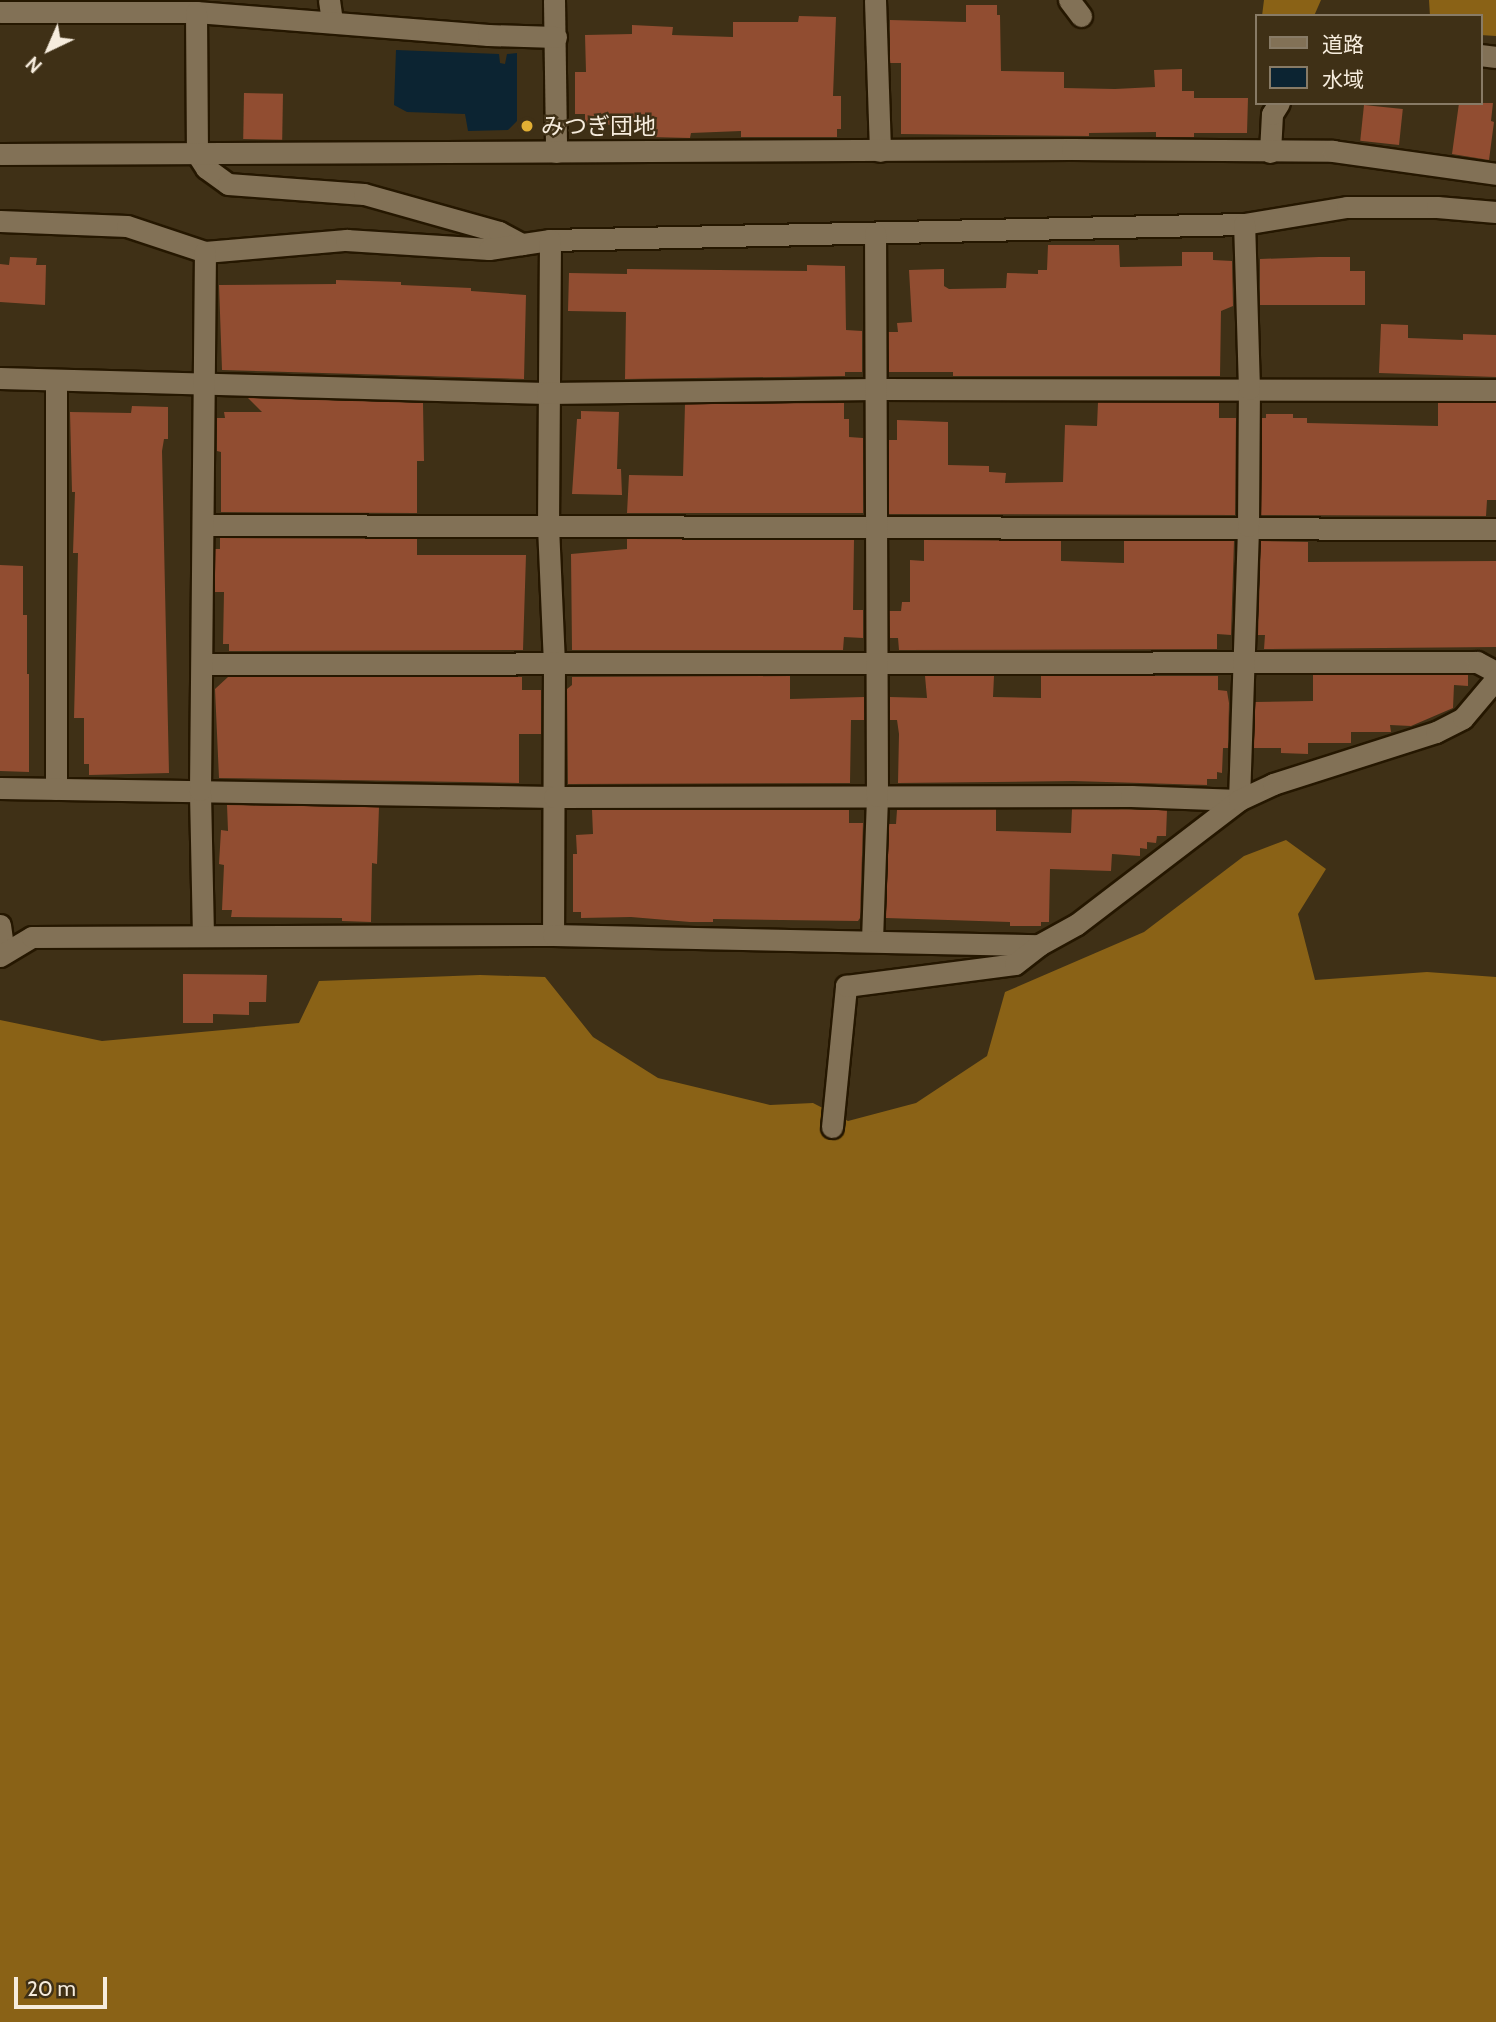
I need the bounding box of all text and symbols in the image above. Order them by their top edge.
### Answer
north arrow [14,14,84,84]
legend [1254,14,1482,105]
text: 道路 [1322,32,1364,57]
text: N [21,52,47,77]
text: 水域 [1322,67,1364,92]
place label: みつぎ団地 [541,112,656,140]
marker: みつぎ団地 [519,118,535,134]
scale bar [18,1962,110,2006]
text: 20 m [27,1976,76,2001]

